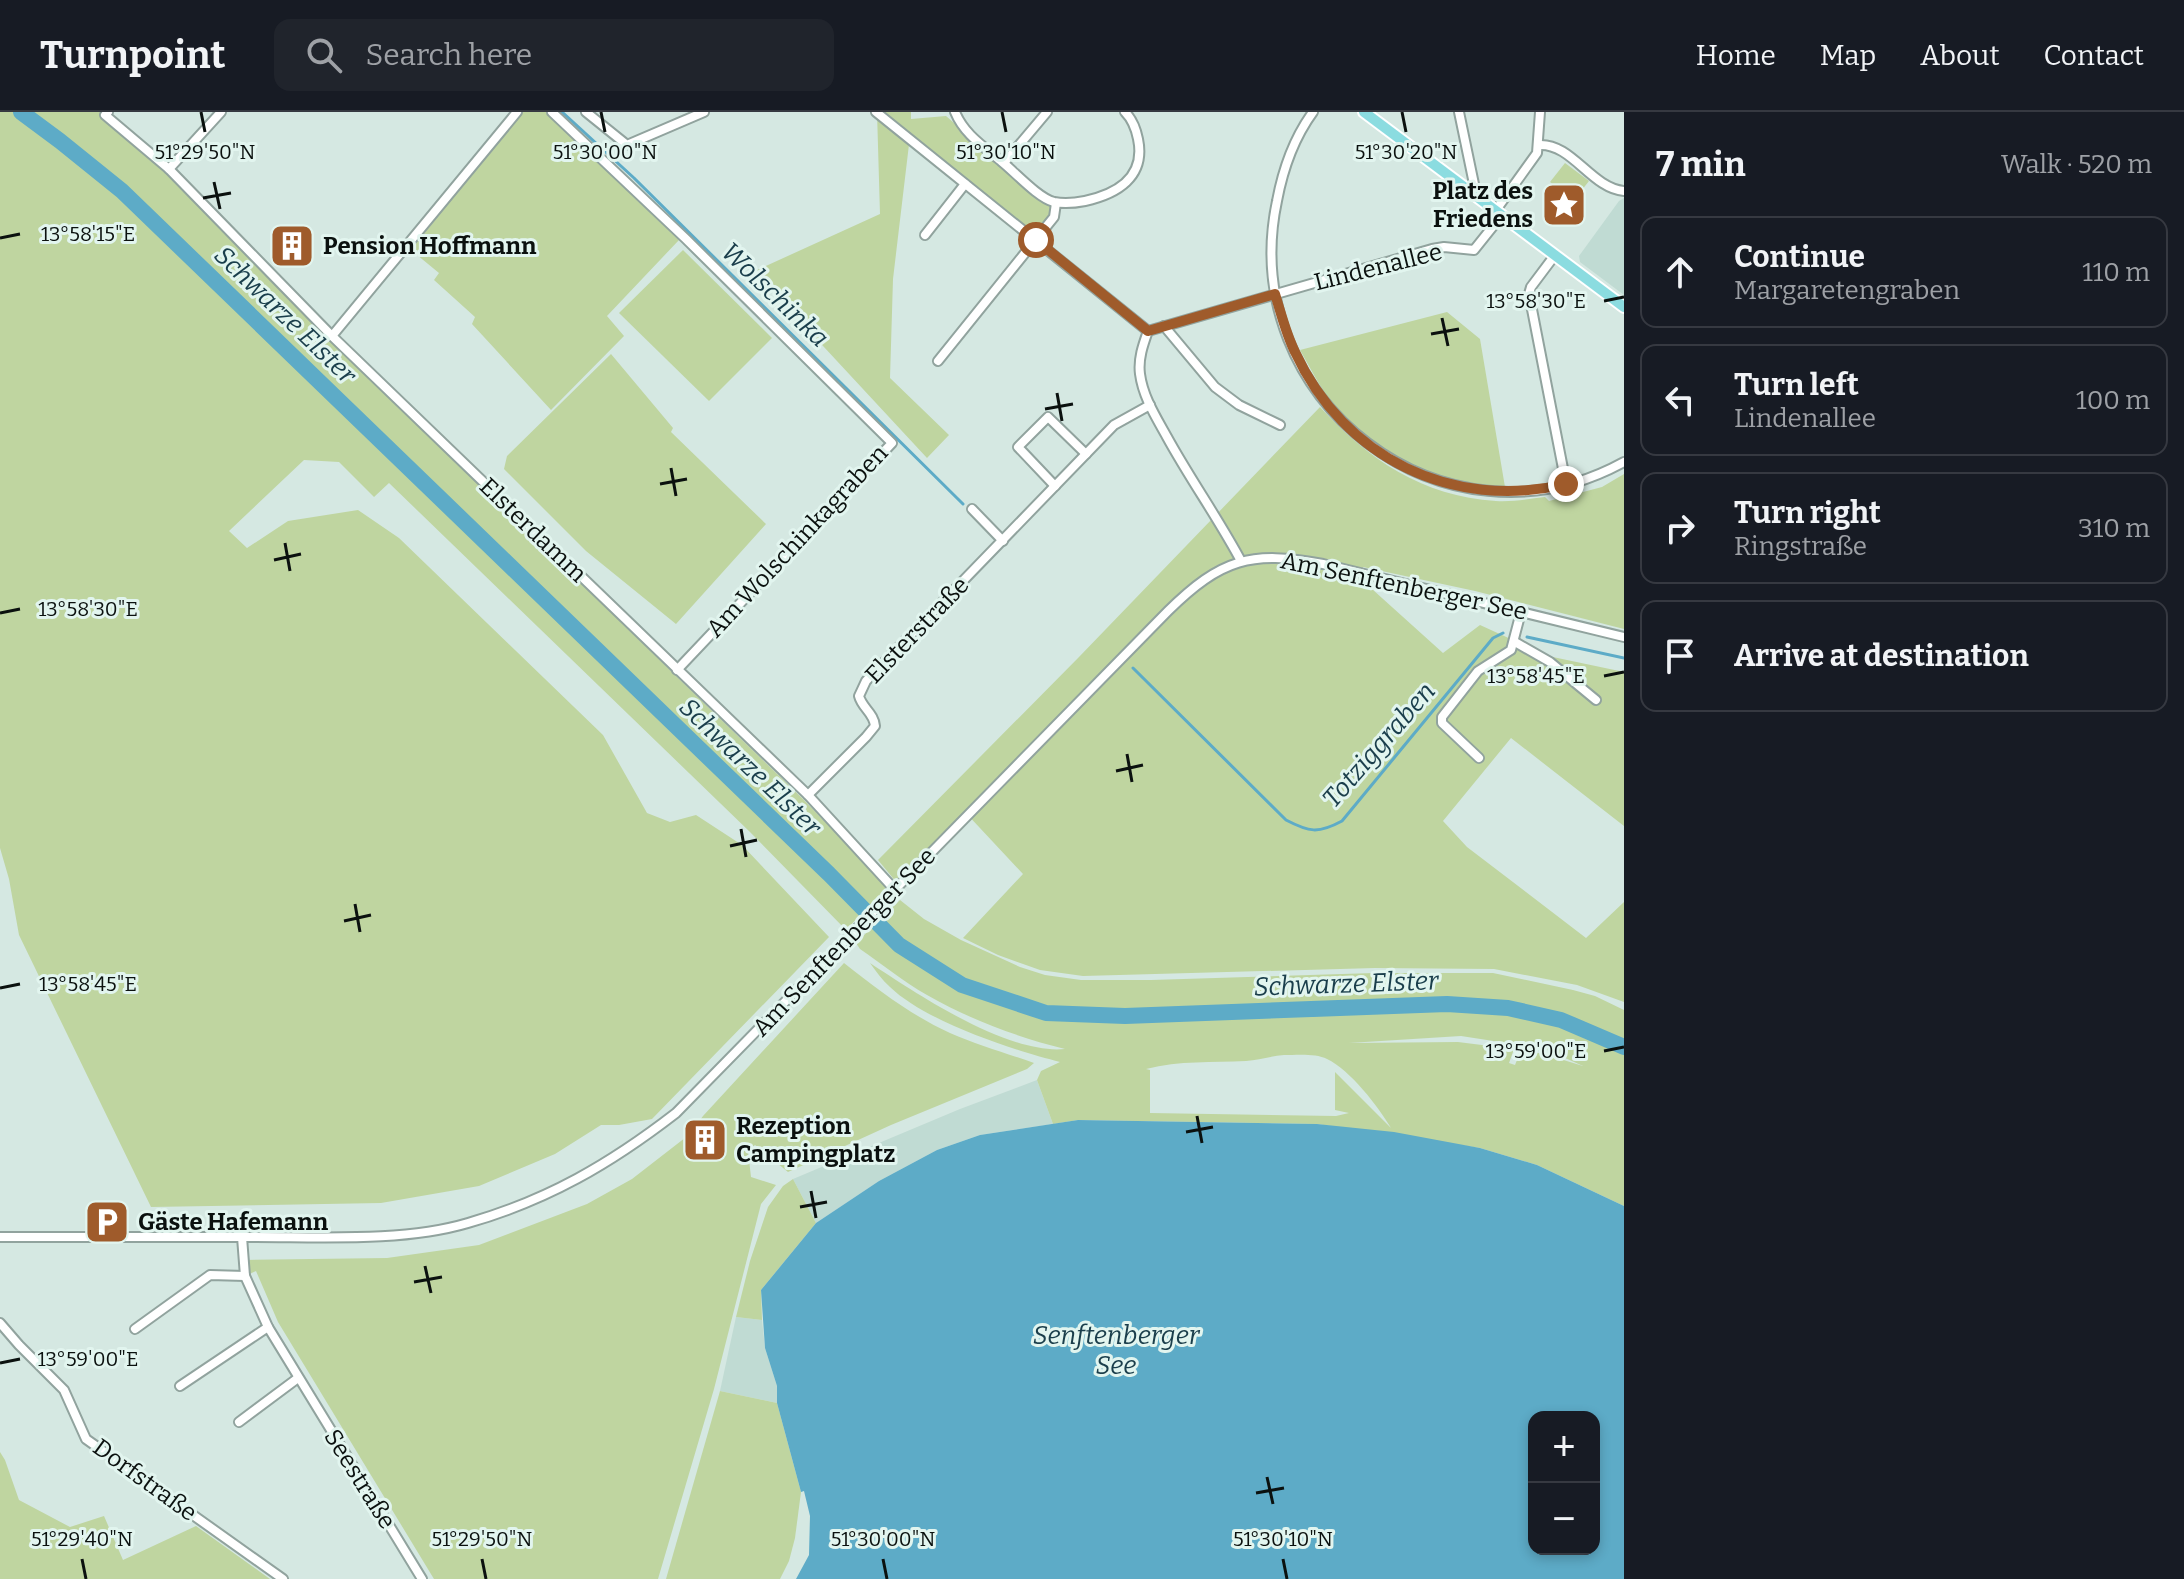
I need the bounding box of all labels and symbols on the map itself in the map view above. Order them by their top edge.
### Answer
text: 51°29'50"N [155,140,256,164]
text: 51°30'00"N [553,140,657,164]
text: 51°30'10"N [956,140,1056,164]
text: 51°30'20"N [1355,140,1457,164]
place label: Platz des Friedens [1432,177,1533,233]
place icon: Platz des Friedens [1540,181,1588,229]
text: 13°58'15"E [41,222,135,246]
building icon: Pension Hoffmann [268,222,316,270]
route start [1018,222,1054,258]
place label: Pension Hoffmann [323,232,537,260]
water label: Wolschinka [715,236,835,354]
street label: Lindenallee [1311,238,1445,296]
water label: Schwarze Elster [208,240,363,391]
text: 13°58'30"E [1486,289,1586,313]
street label: Am Wolschinkagraben [701,439,893,643]
route end [1548,466,1584,502]
street label: Elsterdamm [474,472,592,588]
street label: Am Senftenberger See [1278,546,1530,626]
street label: Elsterstraße [859,571,975,689]
text: 13°58'30"E [38,597,138,621]
text: 13°58'45"E [1487,664,1585,688]
water label: Totziggraben [1316,676,1442,814]
water label: Schwarze Elster [673,692,828,843]
street label: Am Senftenberger See [747,842,941,1042]
water label: Schwarze Elster [1253,965,1440,1003]
text: 13°58'45"E [39,972,137,996]
text: 13°59'00"E [1485,1039,1587,1063]
place label: Rezeption Campingplatz [736,1112,895,1168]
building icon: Rezeption Campingplatz [681,1116,729,1164]
parking icon: Gäste Hafemann [83,1198,131,1246]
place label: Gäste Hafemann [138,1208,329,1236]
water label: Senftenberger See [1033,1320,1201,1381]
text: 13°59'00"E [37,1347,139,1371]
street label: Seestraße [318,1424,402,1534]
street label: Dorfstraße [88,1433,202,1527]
text: 51°29'40"N [31,1527,133,1551]
text: 51°29'50"N [432,1527,533,1551]
text: 51°30'00"N [831,1527,935,1551]
text: 51°30'10"N [1233,1527,1333,1551]

